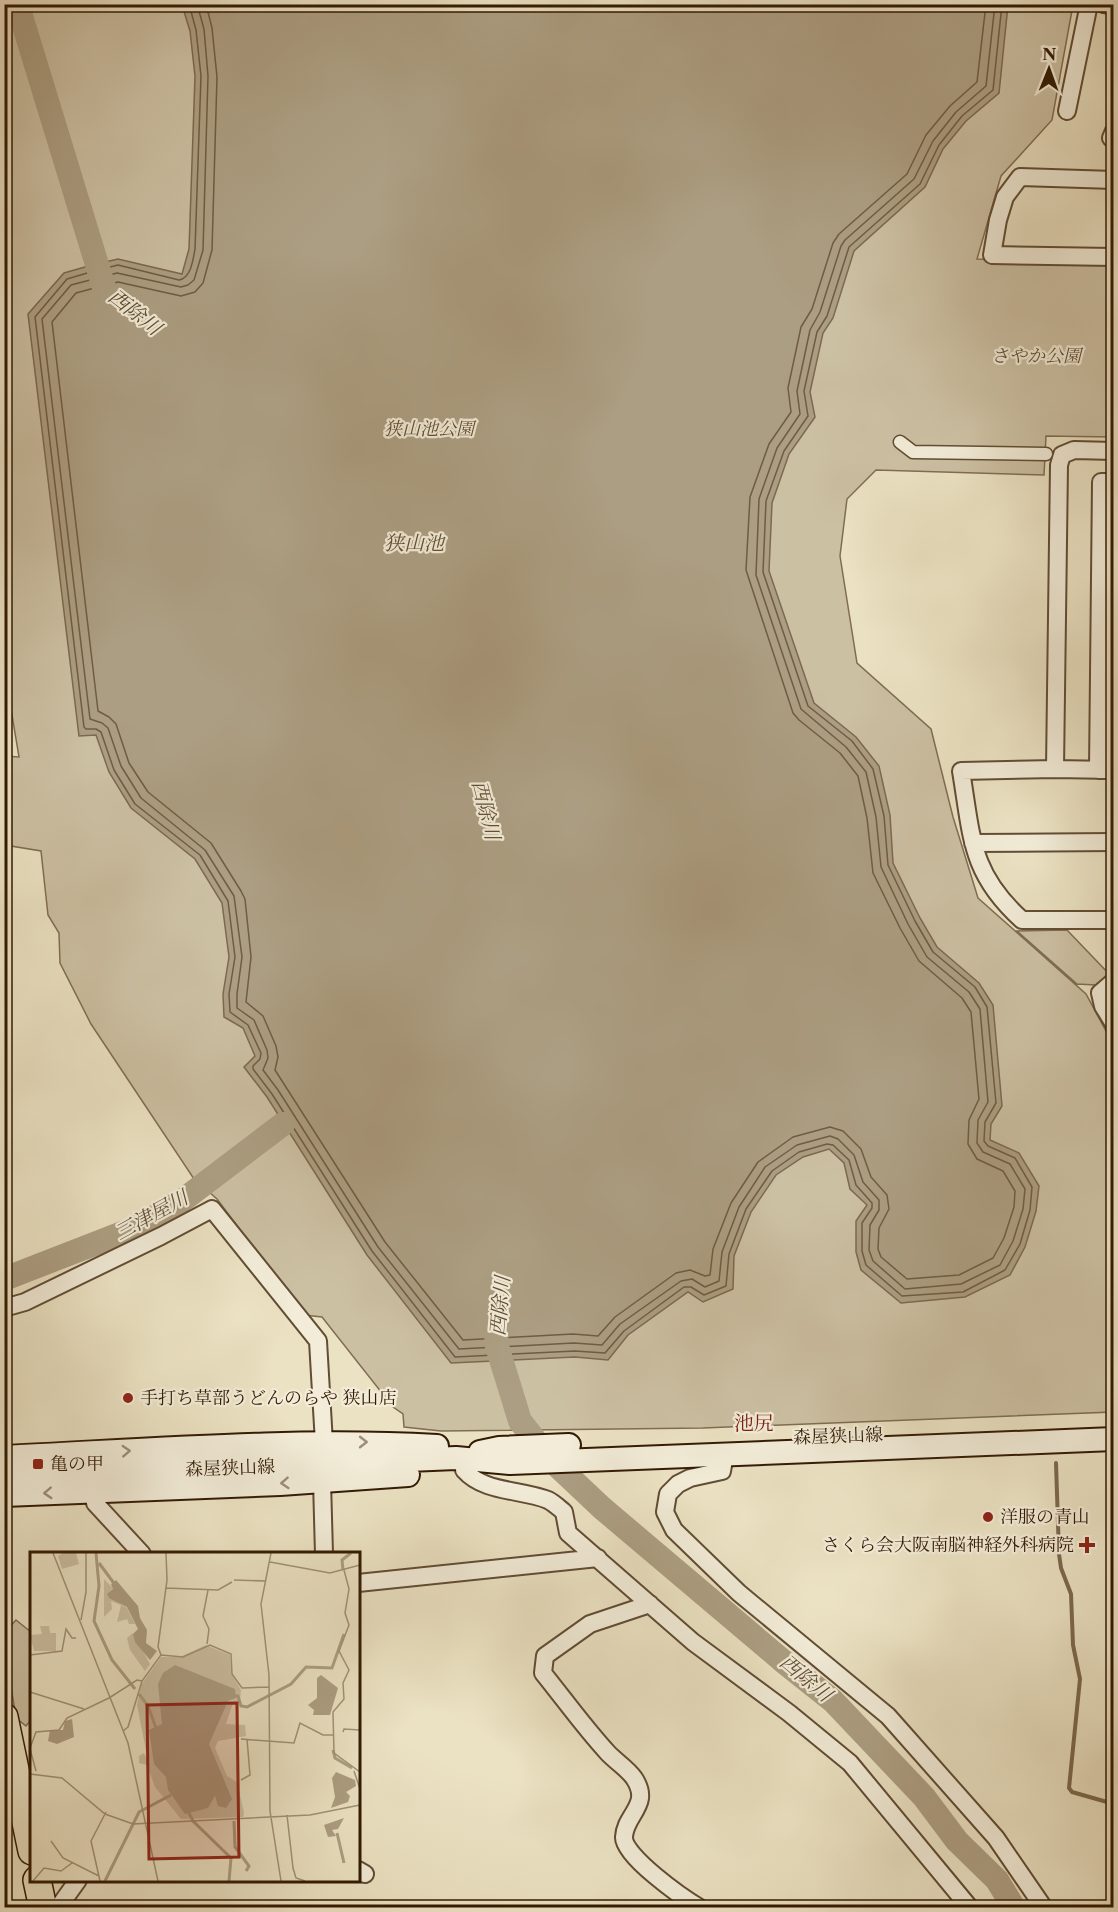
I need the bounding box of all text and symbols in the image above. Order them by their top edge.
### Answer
north arrow [1019,39,1079,99]
text: N [1042,44,1056,64]
water label: 西除川 [104,284,168,341]
park label: さやか公園 [991,345,1084,367]
park label: 狭山池公園 [384,418,477,440]
water label: 狭山池 [384,531,446,555]
water label: 西除川 [467,778,505,844]
water label: 三津屋川 [110,1184,194,1245]
water label: 西除川 [485,1273,515,1337]
place label: 手打ち草部うどんのらや 狭山店 [140,1387,397,1409]
marker: 手打ち草部うどんのらや 狭山店 [121,1391,135,1405]
district label: 池尻 [734,1411,774,1435]
street label: 森屋狭山線 [793,1423,883,1449]
one-way arrow [358,1436,367,1448]
one-way arrow [121,1445,130,1458]
place label: 亀の甲 [50,1453,104,1475]
street label: 森屋狭山線 [185,1455,275,1481]
marker: 亀の甲 [31,1457,45,1471]
one-way arrow [280,1477,289,1490]
one-way arrow [44,1486,53,1499]
place label: 洋服の青山 [1000,1506,1090,1528]
marker: 洋服の青山 [981,1510,995,1524]
place label: さくら会大阪南脳神経外科病院 [822,1534,1074,1556]
marker: さくら会大阪南脳神経外科病院 [1078,1536,1096,1554]
inset map [30,1552,360,1882]
water label: 西除川 [775,1650,838,1708]

